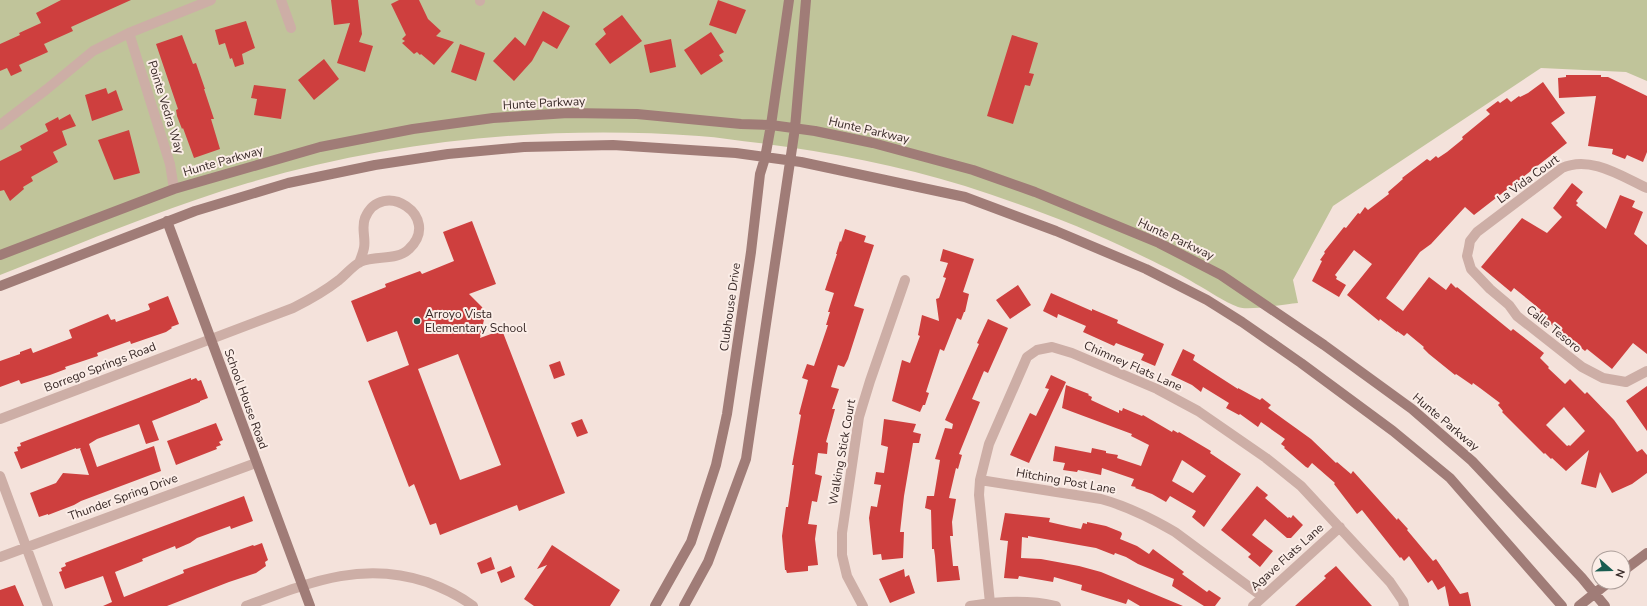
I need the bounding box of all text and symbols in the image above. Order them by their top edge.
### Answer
street label: Pointe Vedra Way [144,58,188,156]
street label: Hunte Parkway [502,93,586,113]
street label: Hunte Parkway [827,113,912,147]
street label: Hunte Parkway [181,142,266,180]
street label: La Vida Court [1494,151,1563,207]
street label: Hunte Parkway [1135,214,1218,264]
street label: Clubhouse Drive [716,262,744,352]
street label: Calle Tesoro [1523,302,1585,356]
place label: Arroyo Vista Elementary School [425,306,527,336]
marker: Arroyo Vista Elementary School [412,316,422,326]
street label: Chimney Flats Lane [1081,337,1185,395]
street label: Borrego Springs Road [42,338,158,396]
street label: School House Road [220,347,272,451]
street label: Hunte Parkway [1409,389,1483,455]
street label: Walking Stick Court [825,397,859,506]
street label: Hitching Post Lane [1015,464,1117,498]
street label: Thunder Spring Drive [66,470,180,524]
street label: Agave Flats Lane [1247,520,1327,594]
north arrow [1591,550,1631,590]
text: N [1611,567,1628,580]

